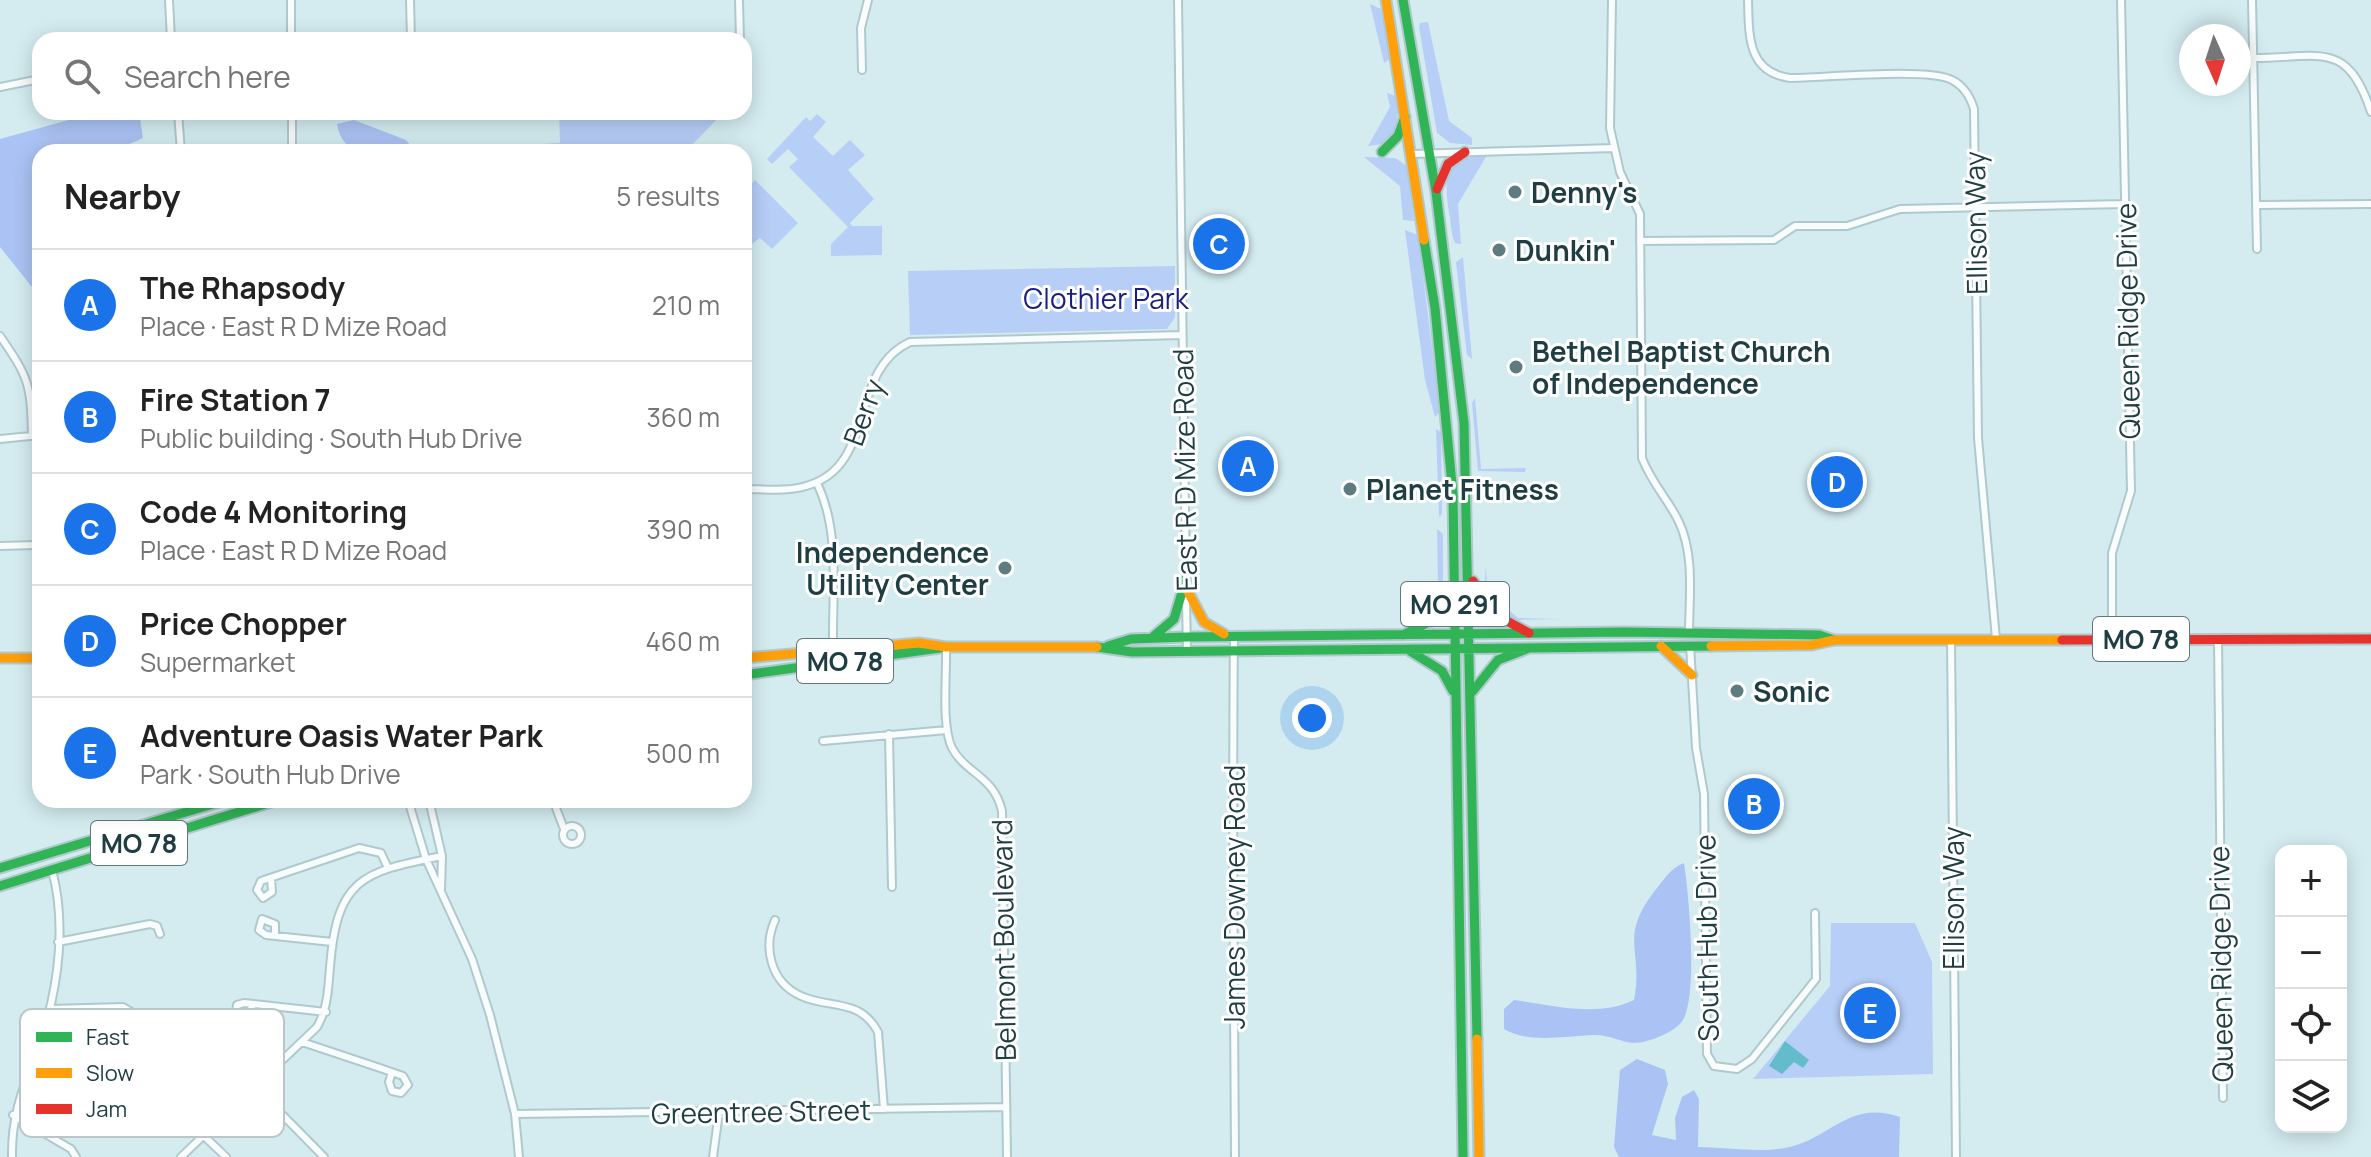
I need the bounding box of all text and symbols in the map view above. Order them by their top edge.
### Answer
north arrow [2179,24,2251,96]
search box [32,32,752,120]
icon: search [60,54,104,98]
text: Search here [124,56,291,97]
street label: Ellison Way [1955,151,1995,295]
text: Nearby [64,173,180,219]
place label: Denny's [1531,173,1637,211]
text: 5 results [616,178,720,214]
marker: Denny's [1506,183,1524,201]
street label: Queen Ridge Drive [2106,203,2148,439]
pin: C [1193,214,1245,274]
place label: Dunkin' [1515,231,1616,269]
marker: Dunkin' [1490,241,1508,259]
text: The Rhapsody [140,267,345,308]
park label: Clothier Park [1023,279,1190,317]
text: A [81,287,99,323]
text: 210 m [652,287,720,323]
text: Place · East R D Mize Road [140,308,447,344]
place label: Bethel Baptist Church of Independence [1532,332,1831,402]
street label: East R D Mize Road [1163,348,1205,592]
marker: Bethel Baptist Church of Independence [1507,358,1525,376]
street label: Berry [833,373,893,451]
text: Fire Station 7 [140,379,331,420]
text: B [82,399,98,435]
text: 360 m [646,399,720,435]
text: Public building · South Hub Drive [140,420,522,456]
pin: A [1222,436,1274,496]
pin: D [1811,452,1863,512]
place label: Planet Fitness [1366,470,1559,508]
marker: Planet Fitness [1341,480,1359,498]
text: Code 4 Monitoring [140,491,407,532]
text: C [80,511,100,547]
text: 390 m [646,511,720,547]
text: Place · East R D Mize Road [140,532,447,568]
place label: Independence Utility Center [796,533,989,603]
marker: Independence Utility Center [996,559,1014,577]
road number: MO 291 [1401,582,1509,626]
text: Price Chopper [140,603,347,644]
road number: MO 78 [2093,617,2189,661]
text: D [81,623,99,659]
text: 460 m [645,623,720,659]
road number: MO 78 [797,639,893,683]
text: Supermarket [140,644,296,680]
place label: Sonic [1753,672,1830,710]
marker: Sonic [1728,682,1746,700]
your location [1292,698,1332,738]
text: Adventure Oasis Water Park [140,715,543,756]
text: E [82,735,98,771]
text: 500 m [646,735,720,771]
text: Park · South Hub Drive [140,756,401,792]
street label: James Downey Road [1215,765,1253,1029]
pin: B [1728,774,1780,834]
street label: Belmont Boulevard [982,819,1024,1061]
road number: MO 78 [91,821,187,865]
street label: Ellison Way [1934,826,1972,970]
street label: South Hub Drive [1685,834,1727,1042]
map controls [2275,845,2347,1133]
button: + [2275,845,2347,917]
street label: Queen Ridge Drive [2199,846,2241,1082]
button: − [2275,917,2347,989]
pin: E [1844,983,1896,1043]
button: locate [2275,989,2347,1061]
legend [20,1009,284,1137]
text: Fast [86,1022,129,1052]
text: Slow [86,1058,134,1088]
button: layers [2275,1061,2347,1133]
street label: Greentree Street [651,1090,871,1132]
text: Jam [86,1094,127,1124]

